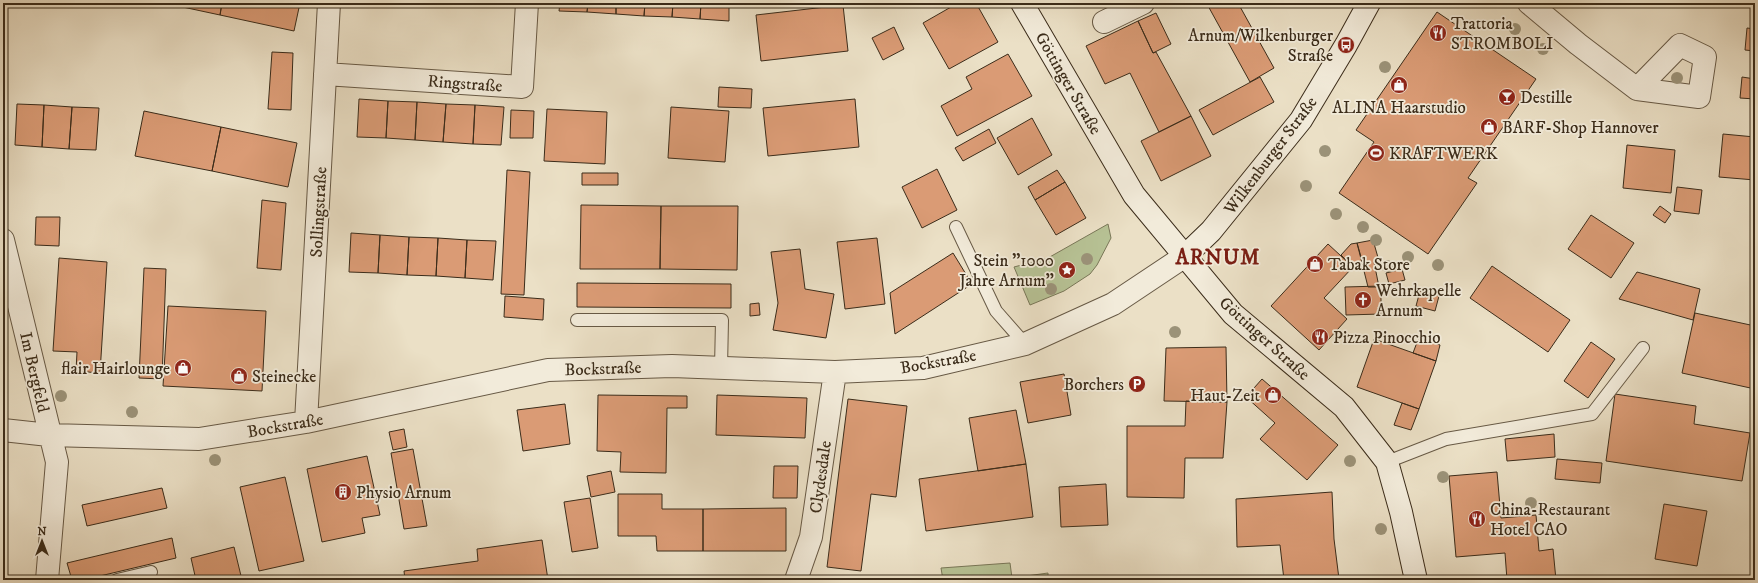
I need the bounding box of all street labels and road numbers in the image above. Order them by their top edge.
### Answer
street label: Göttinger Straße [1030,28,1106,139]
street label: Ringstraße [427,70,503,98]
street label: Wilkenburger Straße [1219,92,1322,220]
street label: Sollingstraße [306,166,332,258]
street label: Göttinger Straße [1214,292,1314,385]
street label: Im Bergfeld [14,330,54,415]
street label: Bockstraße [898,344,978,379]
street label: Bockstraße [564,357,642,381]
street label: Bockstraße [245,408,325,443]
street label: Clydesdale [805,439,837,515]

